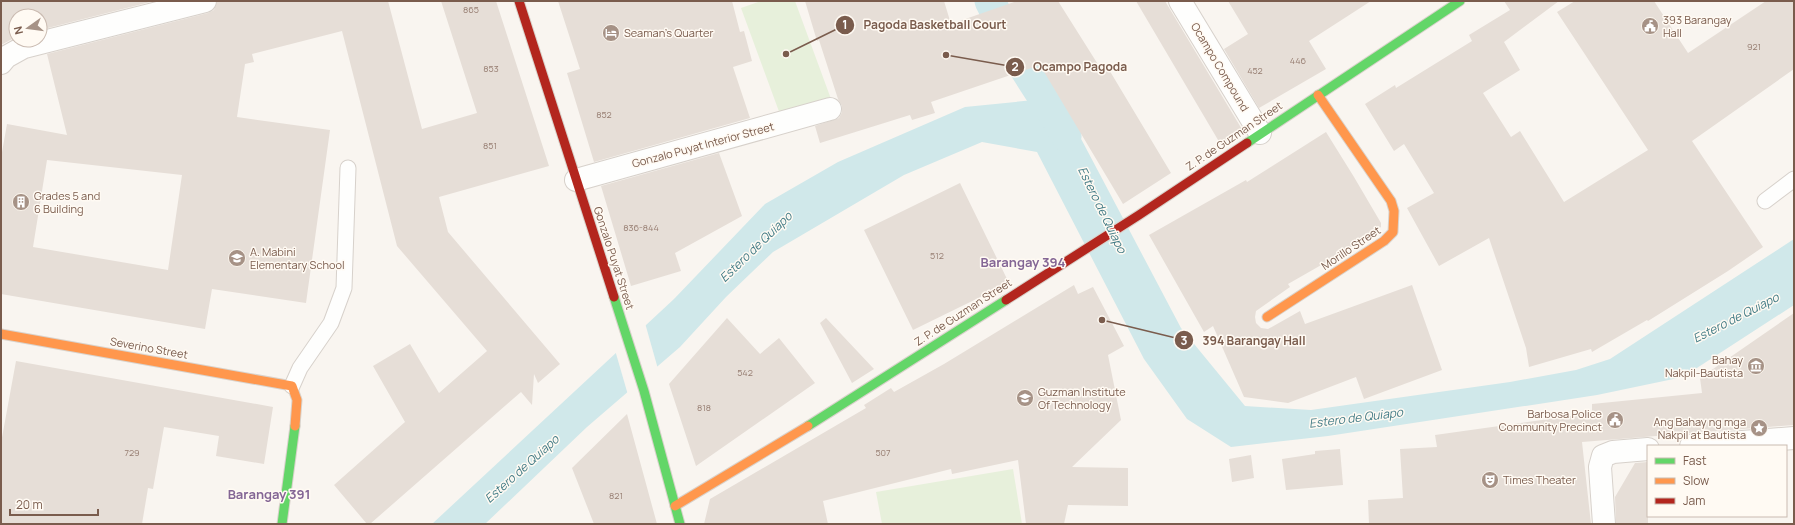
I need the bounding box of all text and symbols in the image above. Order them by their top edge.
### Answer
house number: 865 [463,3,479,16]
north arrow [8,8,48,48]
place label: 393 Barangay Hall [1663,12,1732,40]
callout: Pagoda Basketball Court [835,13,1014,37]
text: 1 [842,16,848,33]
text: Pagoda Basketball Court [864,16,1006,33]
public building icon: 393 Barangay Hall [1640,16,1660,36]
street label: Ocampo Compound [1188,20,1253,114]
hotel icon: Seaman's Quarter [601,23,621,43]
text: N [10,25,26,36]
place label: Seaman's Quarter [624,25,713,40]
house number: 921 [1747,40,1761,53]
house number: 446 [1290,54,1307,67]
callout: Ocampo Pagoda [1005,55,1135,79]
text: 2 [1011,58,1019,75]
text: Ocampo Pagoda [1033,58,1127,75]
house number: 853 [483,62,499,75]
house number: 452 [1247,64,1263,77]
street label: Z. P. de Guzman Street [1183,98,1285,173]
house number: 852 [596,108,612,121]
street label: Gonzalo Puyat Interior Street [630,118,776,171]
house number: 851 [483,139,497,152]
water label: Estero de Quiapo [1074,164,1131,257]
place label: Grades 5 and 6 Building [34,188,100,216]
building icon: Grades 5 and 6 Building [11,192,31,212]
street label: Gonzalo Puyat Street [591,204,638,311]
water label: Estero de Quiapo [716,207,796,286]
house number: 836-844 [623,221,659,234]
street label: Morillo Street [1318,222,1383,273]
place label: A. Mabini Elementary School [250,244,345,272]
school or university icon: A. Mabini Elementary School [227,248,247,268]
house number: 512 [930,249,944,262]
district label: Barangay 394 [981,253,1066,271]
street label: Z. P. de Guzman Street [911,274,1014,349]
water label: Estero de Quiapo [1690,288,1782,347]
callout: 394 Barangay Hall [1174,328,1313,352]
text: 3 [1181,332,1188,349]
text: 394 Barangay Hall [1202,332,1306,349]
street label: Severino Street [109,333,189,362]
place label: Bahay Nakpil-Bautista [1665,352,1743,380]
museum icon: Bahay Nakpil-Bautista [1746,356,1766,376]
house number: 542 [737,366,753,379]
place label: Guzman Institute Of Technology [1038,384,1126,412]
school or university icon: Guzman Institute Of Technology [1015,388,1035,408]
house number: 818 [697,401,711,414]
water label: Estero de Quiapo [1308,403,1405,432]
place label: Barbosa Police Community Precinct [1499,406,1603,434]
public building icon: Barbosa Police Community Precinct [1605,410,1625,430]
place label: Ang Bahay ng mga Nakpil at Bautista [1653,414,1746,442]
place icon: Ang Bahay ng mga Nakpil at Bautista [1749,418,1769,438]
water label: Estero de Quiapo [481,430,563,507]
legend [1647,445,1787,517]
house number: 729 [124,446,140,459]
house number: 507 [875,446,891,459]
text: Fast [1683,452,1707,469]
theatre icon: Times Theater [1480,470,1500,490]
place label: Times Theater [1503,472,1576,487]
text: Slow [1683,472,1709,489]
district label: Barangay 391 [228,485,310,503]
house number: 821 [609,489,623,502]
scale bar [10,491,98,517]
text: Jam [1683,492,1705,509]
text: 20 m [16,496,43,513]

